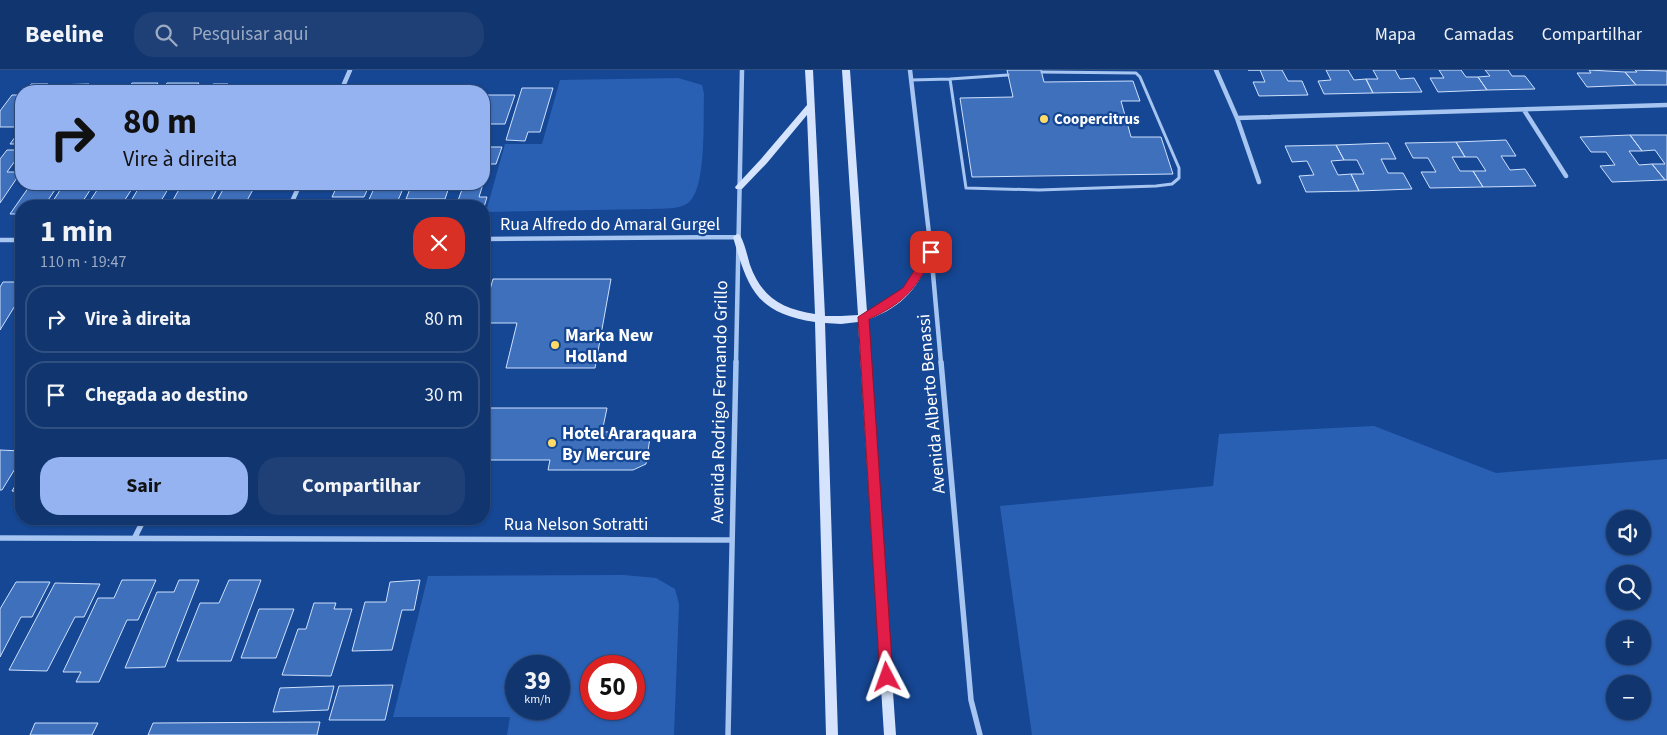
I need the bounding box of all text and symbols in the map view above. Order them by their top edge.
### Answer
search box [134,12,484,57]
text: Beeline [25,17,104,52]
icon: search [152,21,180,49]
text: Pesquisar aqui [192,21,308,48]
text: Mapa [1375,22,1416,47]
text: Camadas [1444,22,1514,47]
text: Compartilhar [1542,22,1642,47]
text: 80 m [123,97,197,147]
icon: right [40,105,105,170]
place label: Coopercitrus [1054,109,1140,130]
marker: Coopercitrus [1038,113,1050,125]
text: Vire à direita [123,143,237,175]
text: 1 min [40,210,113,253]
street label: Rua Alfredo do Amaral Gurgel [500,212,720,237]
button: close [413,217,465,269]
pin [910,231,952,273]
icon: arrive [917,238,945,266]
text: 110 m · 19:47 [40,251,127,273]
street label: Avenida Rodrigo Fernando Grillo [705,280,734,524]
icon: right [42,305,70,333]
text: Vire à direita [85,306,191,333]
text: 80 m [425,306,463,333]
street label: Avenida Alberto Benassi [911,313,952,495]
place label: Marka New Holland [565,323,653,369]
marker: Marka New Holland [549,339,561,351]
icon: arrive [42,381,70,409]
text: Chegada ao destino [85,382,248,409]
text: 30 m [425,382,463,409]
place label: Hotel Araraquara By Mercure [562,421,697,467]
marker: Hotel Araraquara By Mercure [546,437,558,449]
button: Sair [40,457,248,515]
button: Compartilhar [258,457,465,515]
map controls [1606,510,1651,720]
button: sound [1606,510,1651,555]
street label: Rua Nelson Sotratti [504,512,648,537]
button: search [1606,565,1651,610]
button: + [1606,620,1651,665]
position arrow [860,650,912,702]
speed limit sign: 50 [580,655,645,720]
text: 39 [524,663,551,699]
button: − [1606,675,1651,720]
text: km/h [524,691,551,708]

